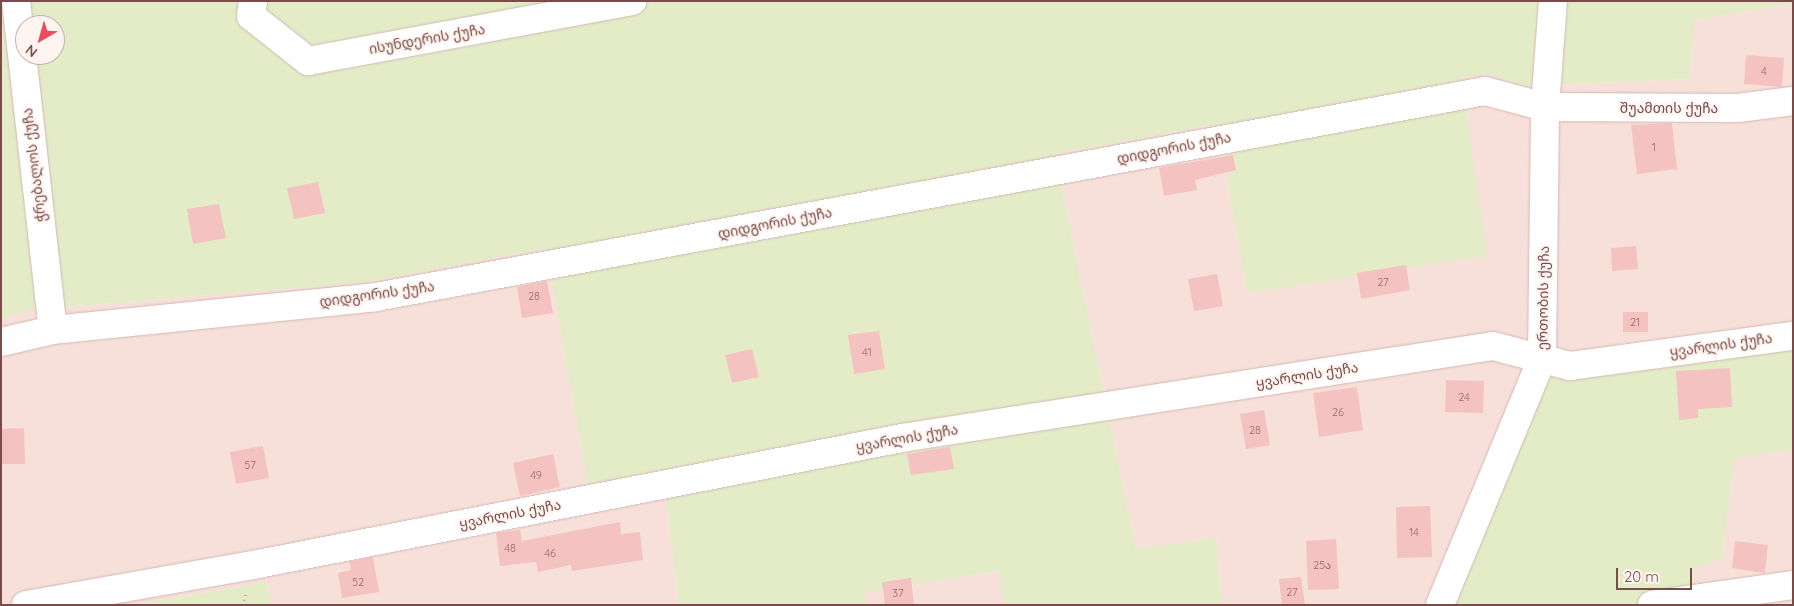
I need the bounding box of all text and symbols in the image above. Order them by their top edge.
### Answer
north arrow [15,15,65,65]
street label: ისუნდერის ქუჩა [368,21,486,57]
text: N [22,41,41,61]
house number: 4 [1761,64,1767,78]
street label: შუამთის ქუჩა [1620,100,1718,116]
street label: ჭრებალოს ქუჩა [19,107,49,223]
street label: დიდგორის ქუჩა [1115,129,1233,167]
house number: 1 [1652,140,1656,154]
street label: დიდგორის ქუჩა [716,204,834,242]
street label: ერთობის ქუჩა [1534,246,1552,350]
house number: 27 [1377,275,1389,289]
street label: დიდგორის ქუჩა [318,278,436,310]
house number: 28 [528,289,540,303]
house number: 21 [1630,315,1640,329]
street label: ყვარლის ქუჩა [1669,329,1773,361]
house number: 41 [862,345,872,359]
street label: ყვარლის ქუჩა [1255,359,1359,391]
house number: 24 [1458,390,1470,404]
house number: 26 [1332,405,1344,419]
street label: ყვარლის ქუჩა [855,421,959,455]
house number: 28 [1249,423,1261,437]
house number: 57 [244,458,256,472]
house number: 49 [530,468,542,482]
street label: ყვარლის ქუჩა [458,496,562,532]
house number: 14 [1409,525,1419,539]
house number: 48 [504,541,516,555]
house number: 46 [544,546,556,560]
house number: 25ა [1313,558,1331,572]
scale bar [1619,558,1695,590]
text: 20 m [1624,567,1659,586]
house number: 52 [352,575,364,589]
house number: 27 [1286,585,1298,599]
house number: 37 [892,586,904,600]

